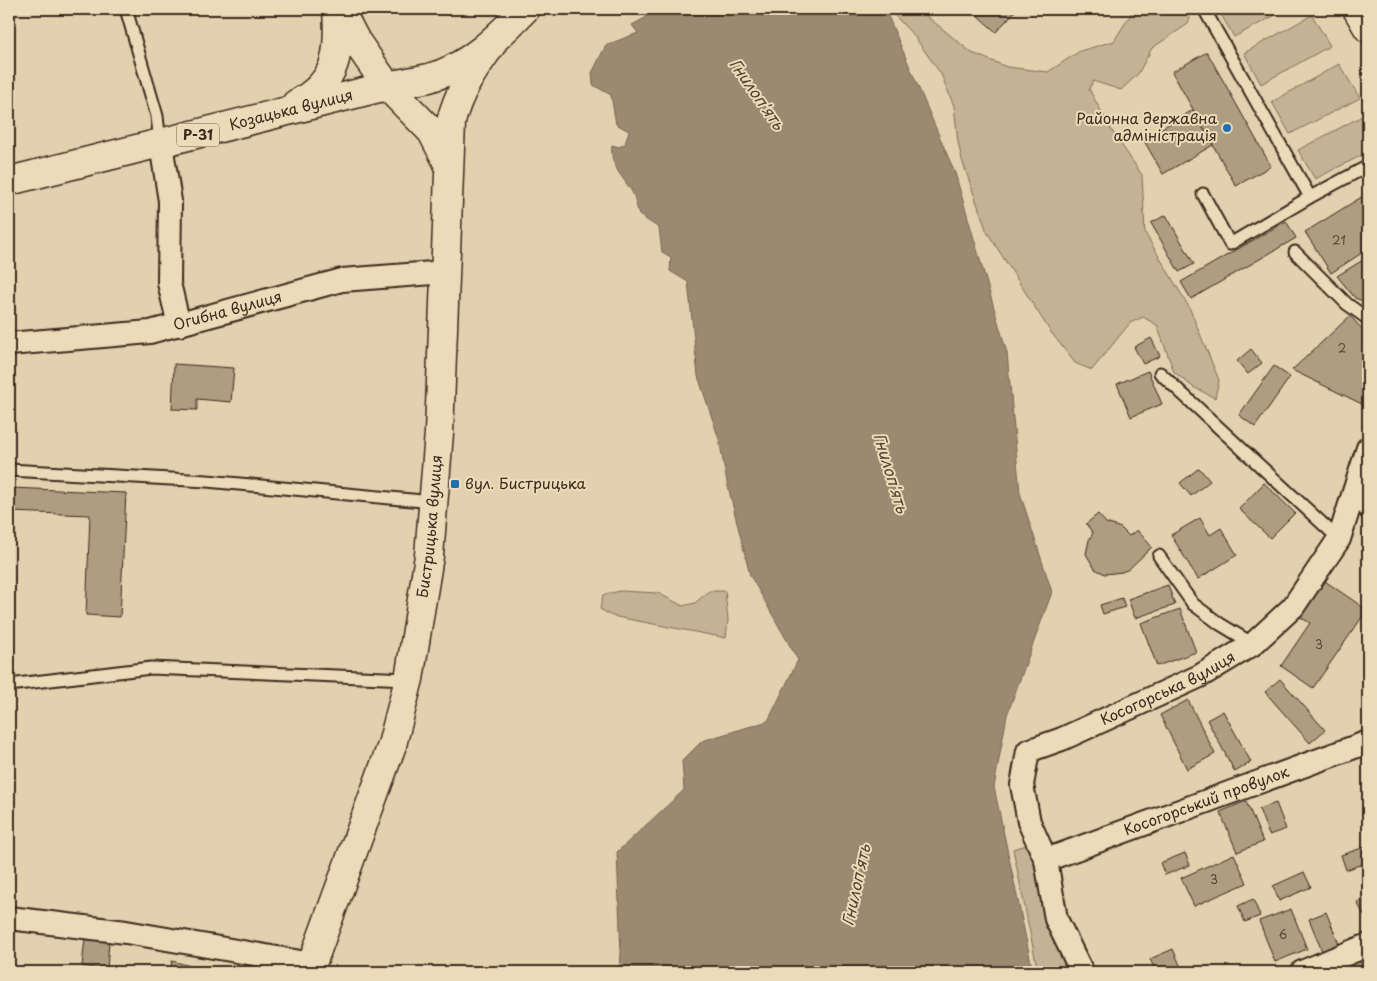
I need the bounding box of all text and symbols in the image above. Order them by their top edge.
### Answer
water label: Гнилоп'ять [724,53,792,135]
street label: Козацька вулиця [227,82,355,135]
place label: Районна державна адміністрація [1076,106,1218,146]
marker: Районна державна адміністрація [1221,122,1233,134]
road number: Р-31 [177,124,219,146]
house number: 21 [1332,231,1346,249]
street label: Огибна вулиця [170,284,284,335]
house number: 2 [1338,339,1346,357]
water label: Гнилоп'ять [868,430,916,517]
street label: Бистрицька вулиця [409,454,447,599]
place label: вул. Бистрицька [465,471,587,494]
marker: вул. Бистрицька [449,478,461,490]
house number: 3 [1315,635,1323,653]
street label: Косогорська вулиця [1096,644,1239,730]
street label: Косогорський провулок [1120,759,1292,841]
water label: Гнилоп'ять [835,841,876,928]
house number: 3 [1210,870,1218,888]
house number: 6 [1279,925,1287,943]

